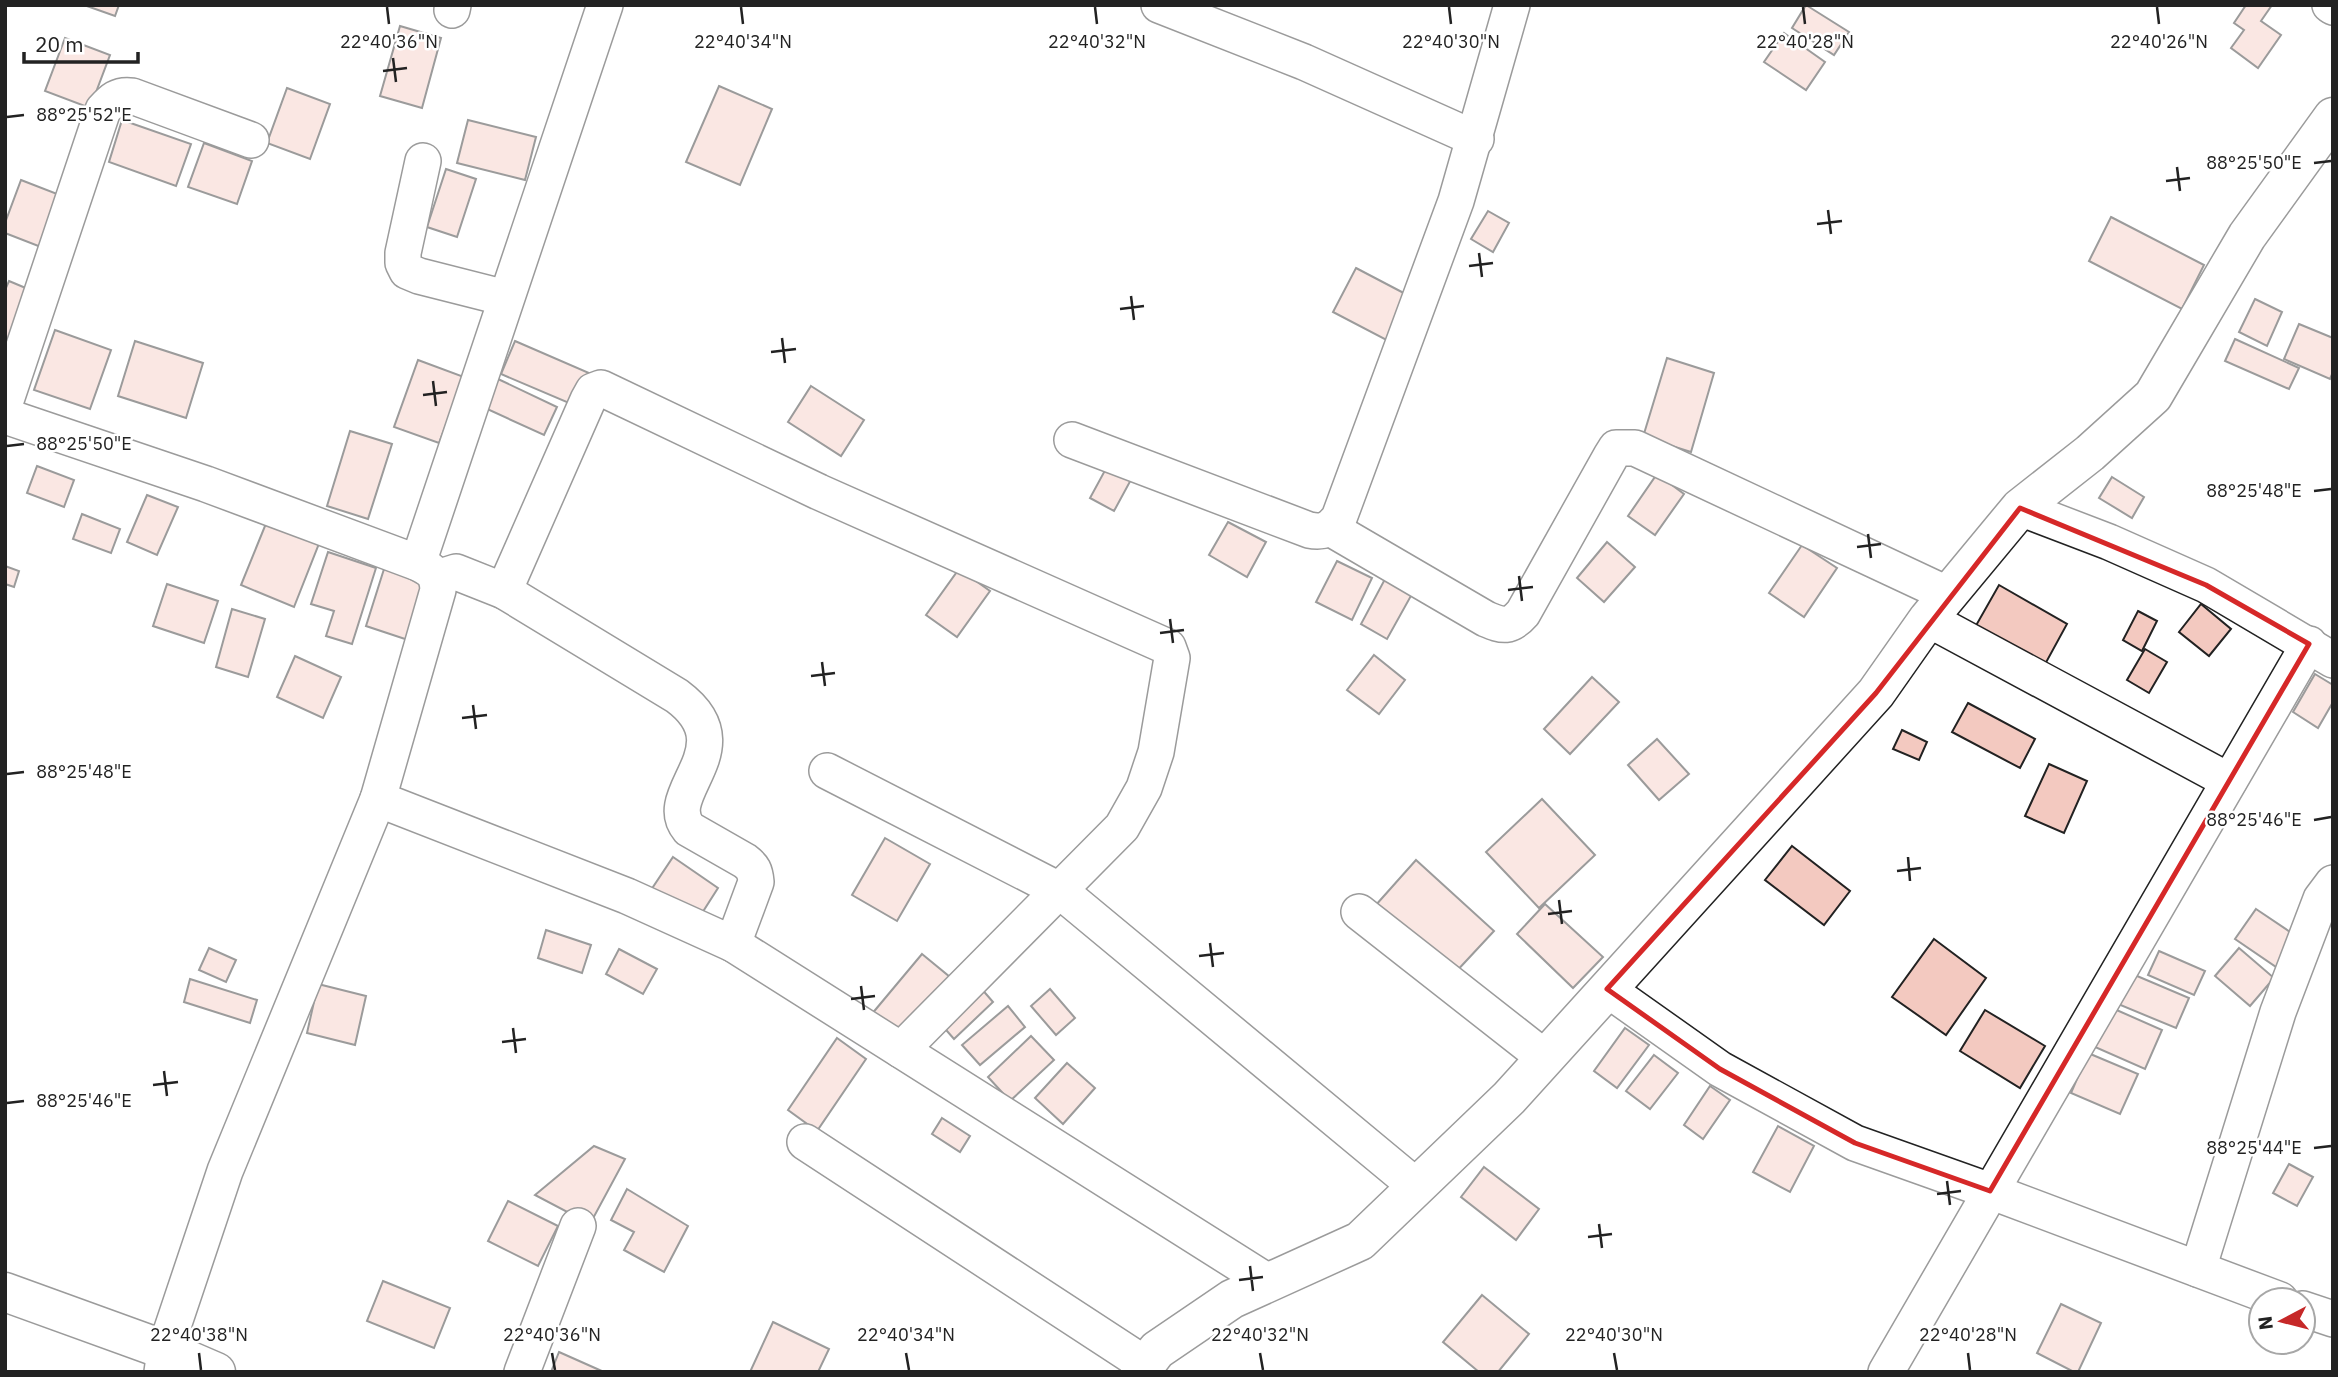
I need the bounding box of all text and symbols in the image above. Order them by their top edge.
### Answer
scale bar [24,21,138,65]
text: 20 m [35,30,84,58]
text: 22°40'36"N [340,30,438,53]
text: 22°40'34"N [694,30,792,53]
text: 22°40'32"N [1048,30,1146,53]
text: 22°40'30"N [1402,30,1500,53]
text: 22°40'28"N [1756,30,1854,53]
text: 22°40'26"N [2110,30,2208,53]
text: 88°25'52"E [36,103,132,126]
text: 88°25'50"E [2206,151,2302,174]
text: 88°25'50"E [36,432,132,455]
text: 88°25'48"E [2206,479,2302,502]
text: 88°25'48"E [36,760,132,783]
text: 88°25'46"E [2206,808,2302,831]
text: 88°25'46"E [36,1089,132,1112]
text: 88°25'44"E [2206,1136,2302,1159]
north arrow [2247,1286,2317,1356]
text: N [2252,1315,2278,1331]
text: 22°40'38"N [150,1323,248,1346]
text: 22°40'36"N [503,1323,601,1346]
text: 22°40'34"N [857,1323,955,1346]
text: 22°40'32"N [1211,1323,1309,1346]
text: 22°40'30"N [1565,1323,1663,1346]
text: 22°40'28"N [1919,1323,2017,1346]

